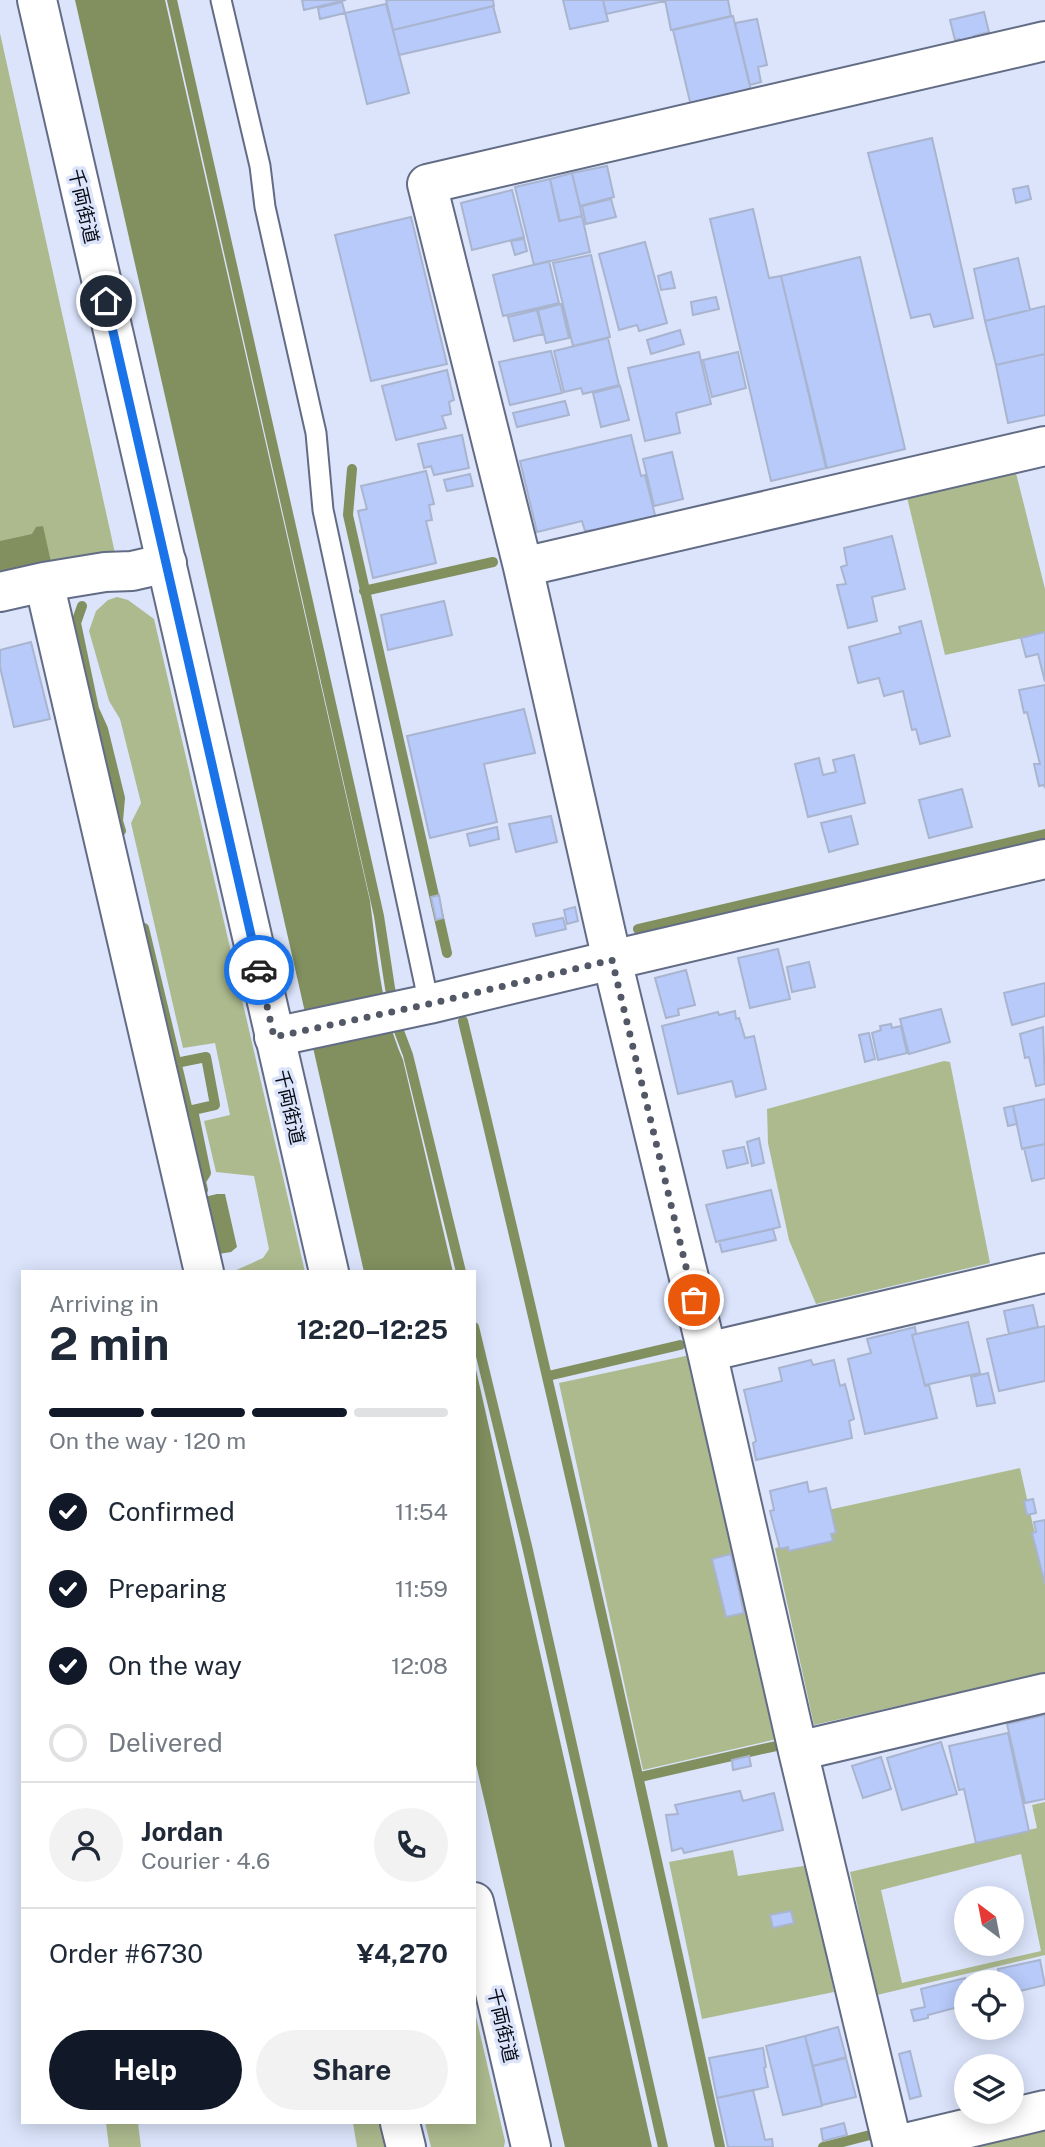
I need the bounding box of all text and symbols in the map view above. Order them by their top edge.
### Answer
street label: 千両街道 [65,166,103,246]
pin [76,271,136,331]
icon: home [87,282,125,320]
courier [224,935,294,1005]
icon: car [240,951,278,989]
street label: 千両街道 [271,1067,309,1147]
pin [664,1270,724,1330]
icon: bag [675,1281,713,1319]
text: Arriving in [49,1290,159,1317]
text: 12:20–12:25 [297,1314,448,1345]
text: 2 min [49,1316,169,1370]
text: On the way · 120 m [49,1427,246,1454]
icon: check [49,1493,87,1531]
text: Confirmed [108,1496,235,1527]
text: 11:54 [395,1498,448,1525]
icon: check [49,1570,87,1608]
text: Preparing [108,1573,227,1604]
text: 11:59 [395,1575,448,1602]
icon: check [49,1647,87,1685]
text: On the way [108,1650,242,1681]
text: 12:08 [391,1652,448,1679]
text: Delivered [108,1727,223,1758]
button: person [49,1808,123,1882]
button: phone [374,1808,448,1882]
text: Jordan [141,1816,223,1847]
text: Courier · 4.6 [141,1847,270,1874]
north arrow [954,1886,1024,1956]
map controls [954,1886,1024,2124]
text: Order #6730 [49,1938,203,1969]
text: ¥4,270 [357,1938,448,1969]
button: locate [954,1970,1024,2040]
street label: 千両街道 [484,1985,522,2065]
button: Help [49,2030,242,2110]
button: Share [256,2030,448,2110]
button: layers [954,2054,1024,2124]

